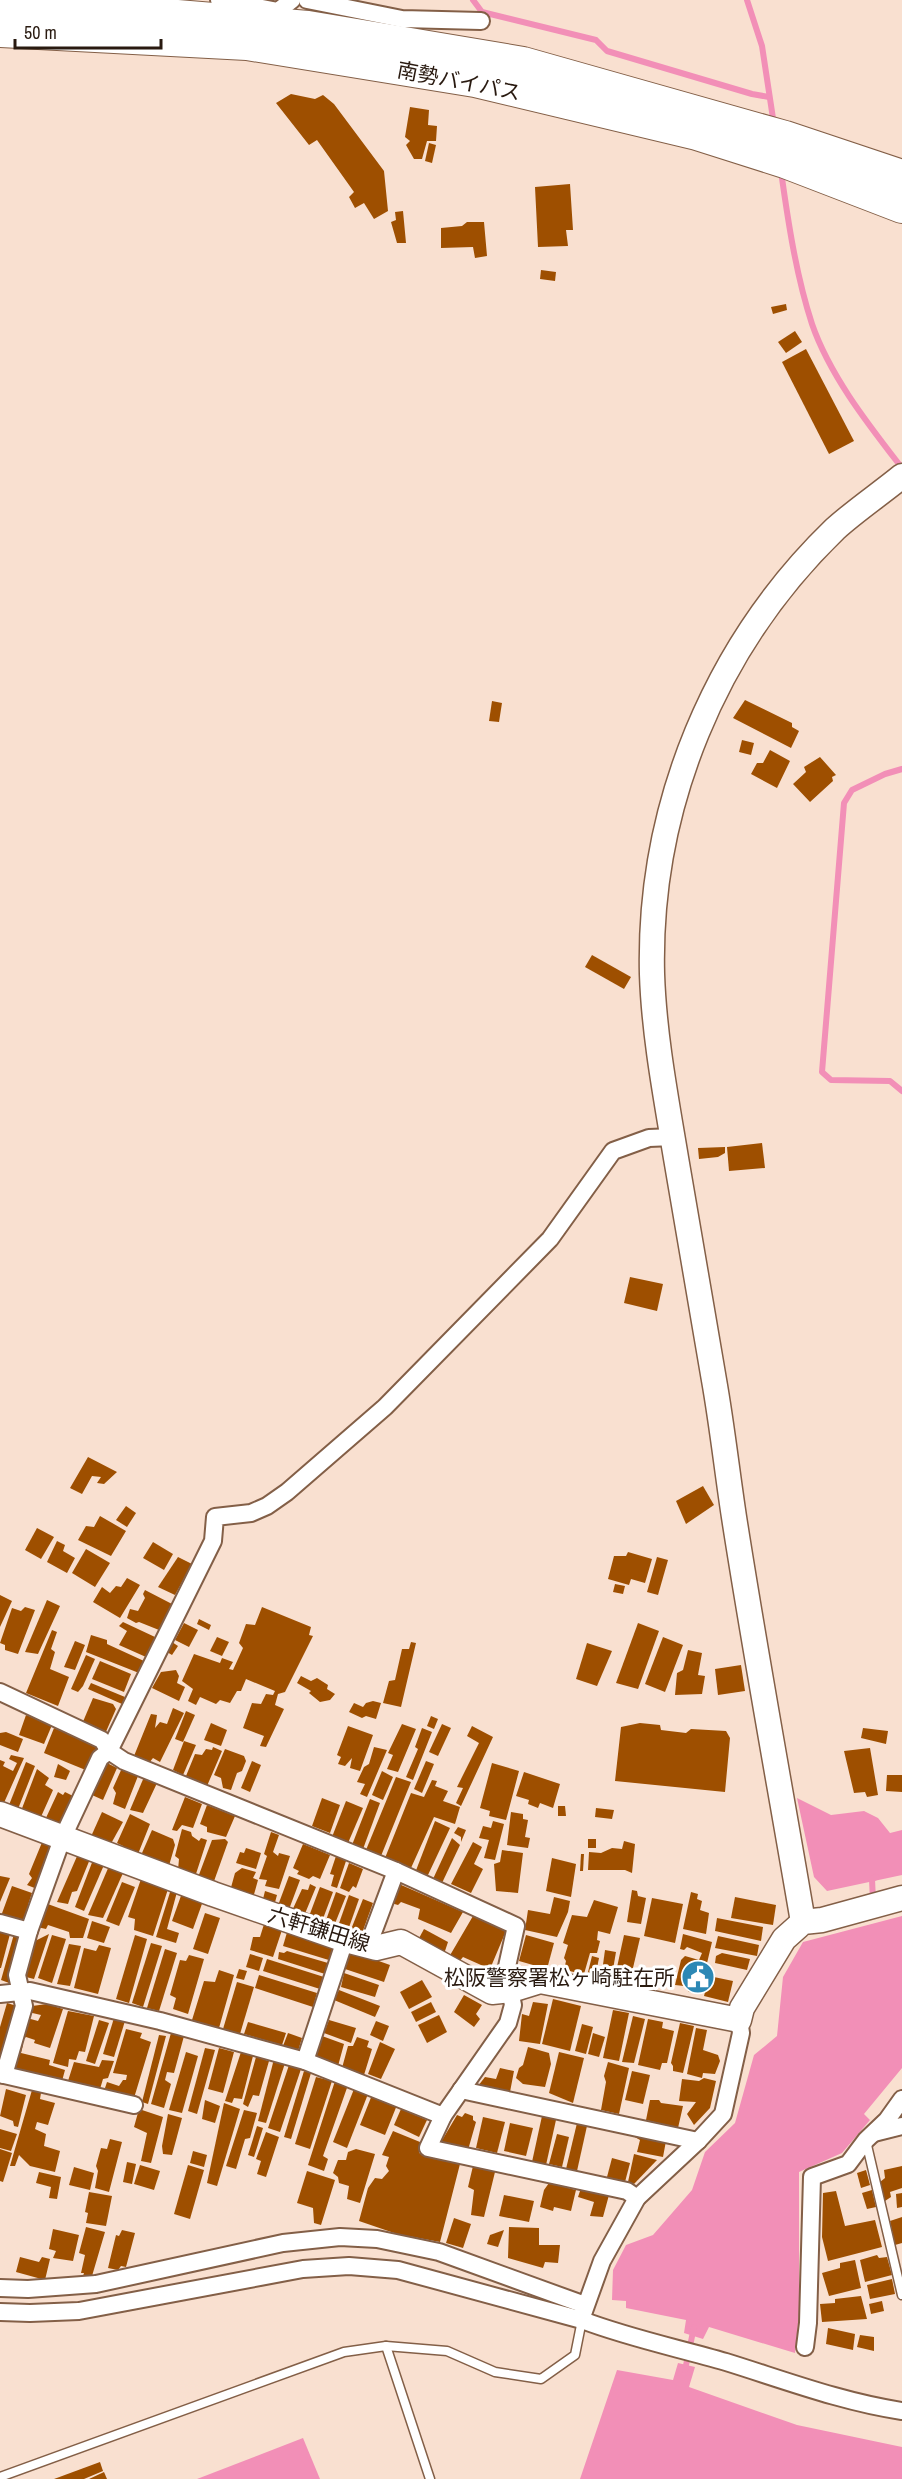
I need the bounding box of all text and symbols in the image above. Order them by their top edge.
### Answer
scale bar [15,12,160,50]
text: 50 m [24,20,57,45]
street label: 南勢バイパス [395,55,523,107]
street label: 六軒鎌田線 [265,1900,373,1958]
public building icon: 松阪警察署松ヶ崎駐在所 [680,1959,716,1995]
place label: 松阪警察署松ヶ崎駐在所 [444,1963,675,1992]

